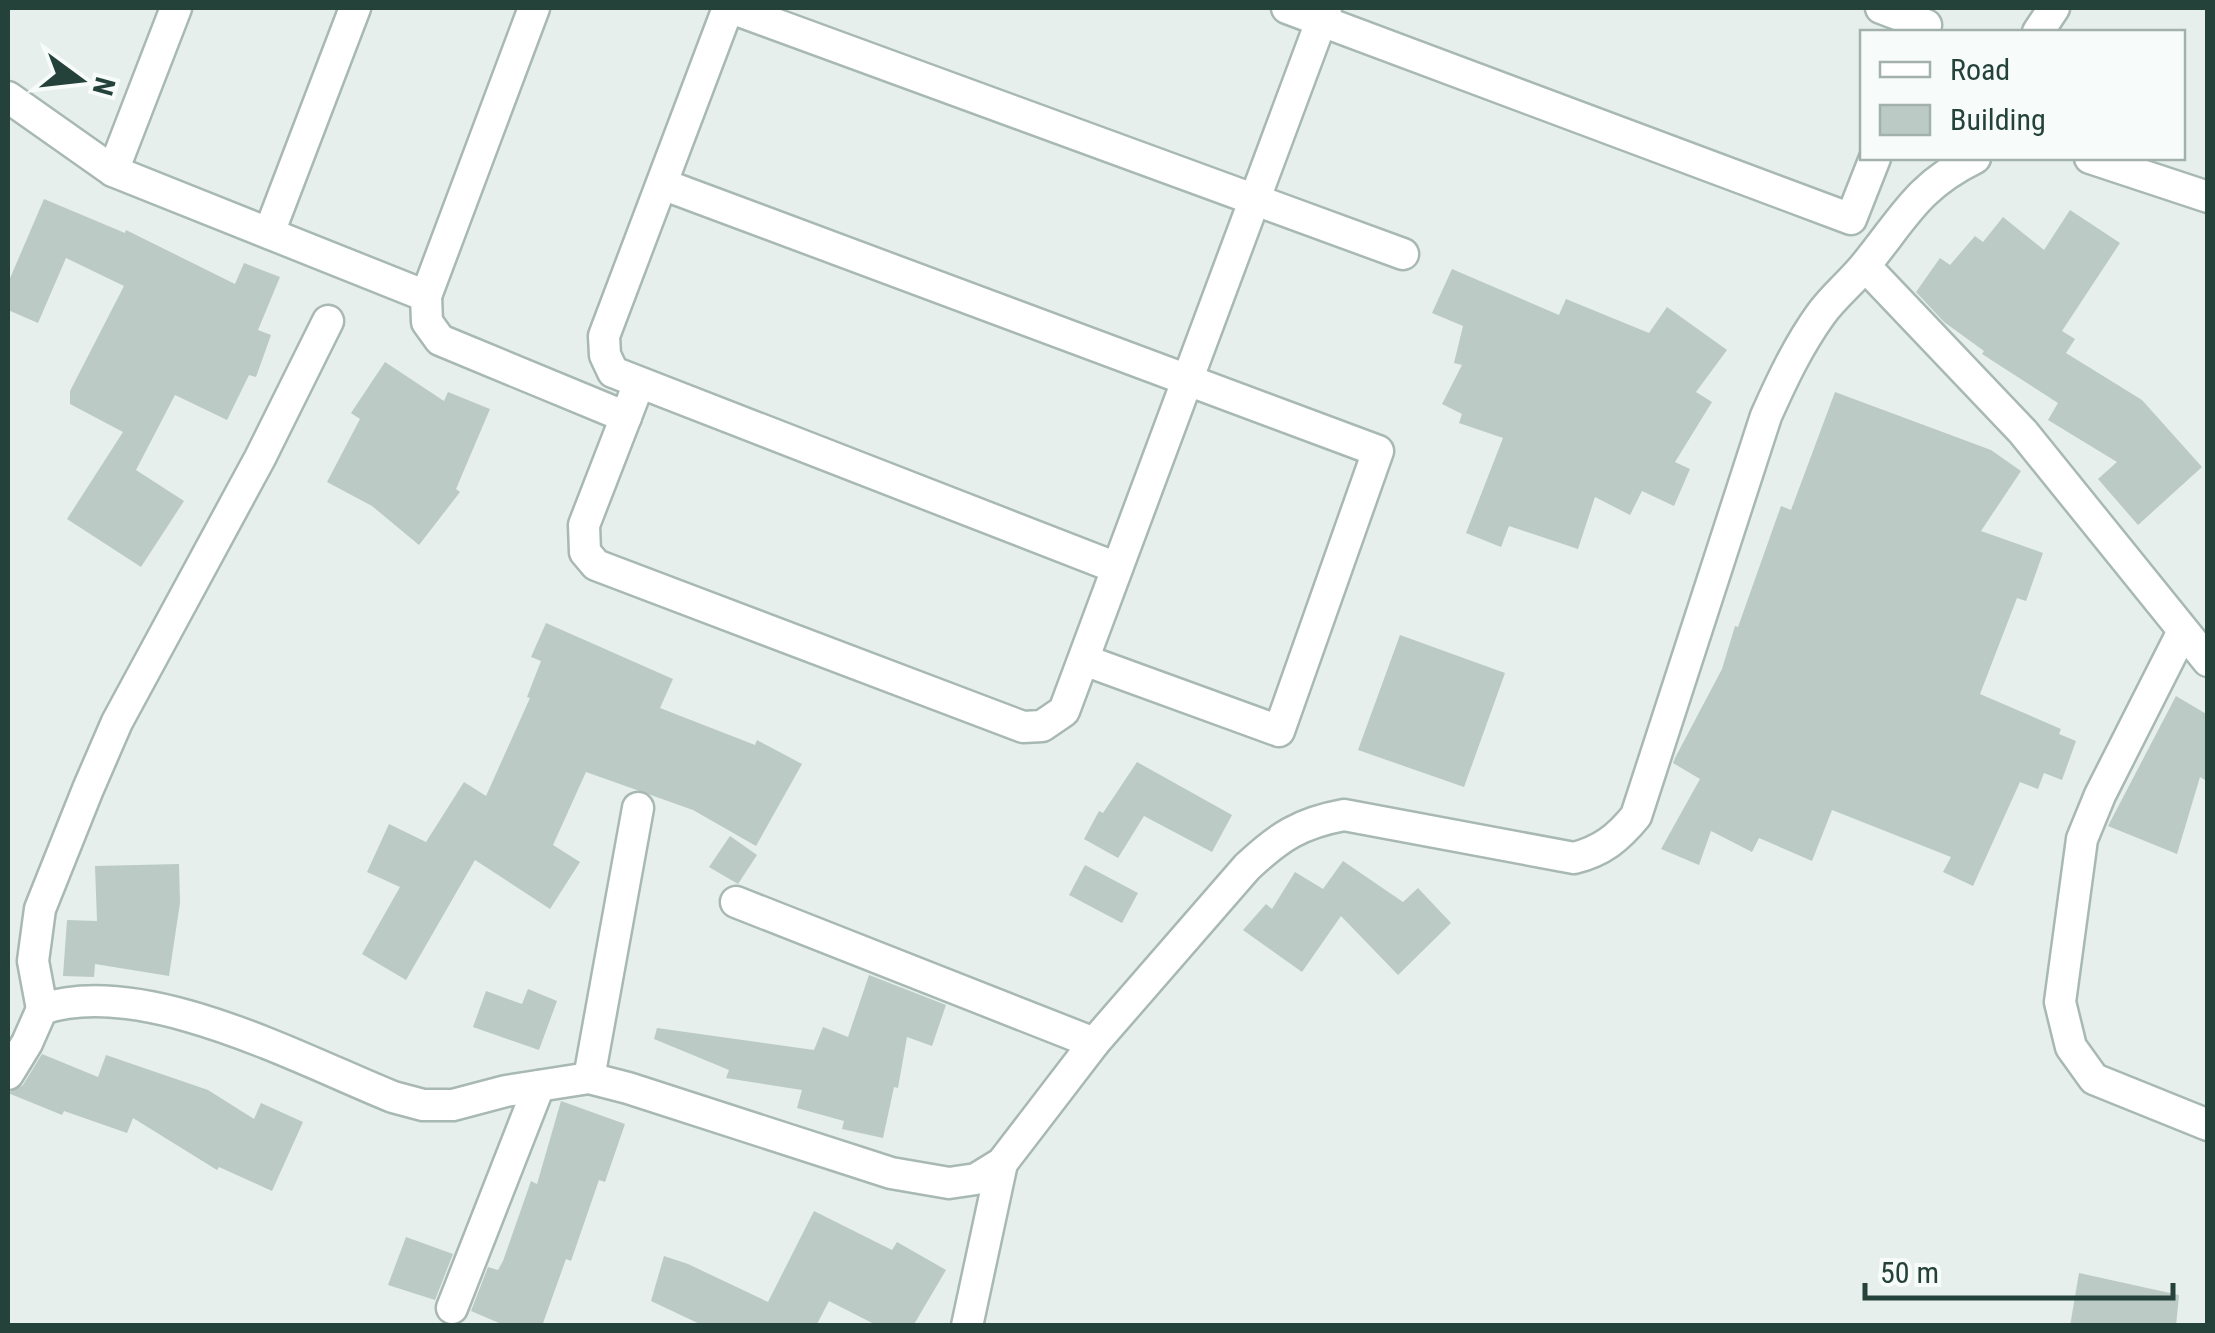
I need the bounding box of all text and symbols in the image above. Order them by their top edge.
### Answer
north arrow [30,30,130,130]
legend [1860,30,2185,160]
text: Road [1950,52,2010,87]
text: N [86,74,122,99]
text: Building [1950,102,2046,137]
scale bar [1865,1238,2172,1300]
text: 50 m [1880,1255,1939,1290]

